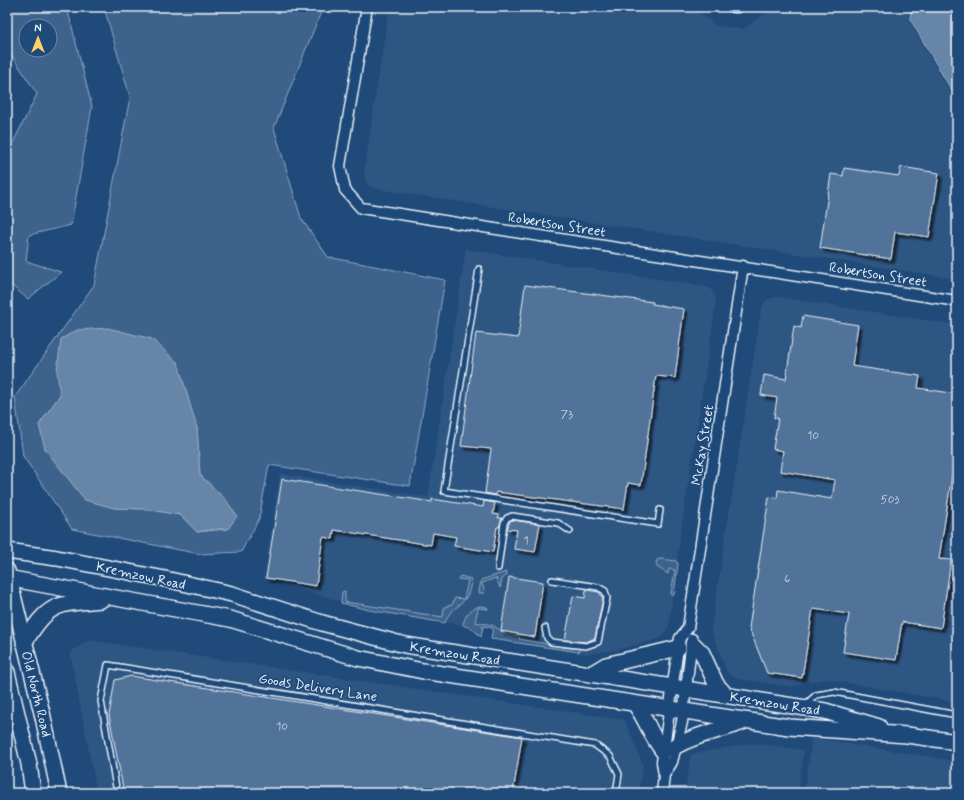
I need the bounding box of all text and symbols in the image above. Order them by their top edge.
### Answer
north arrow [18,18,58,58]
text: N [34,22,42,36]
street label: Robertson Street [507,208,607,242]
street label: Robertson Street [828,258,928,292]
street label: McKay Street [688,403,718,487]
house number: 73 [561,407,573,423]
house number: 10 [807,428,819,444]
house number: 503 [881,492,900,508]
house number: 1 [523,533,529,549]
street label: Kremzow Road [94,558,187,594]
house number: 6 [784,571,790,587]
street label: Kremzow Road [408,638,501,670]
street label: Old North Road [17,649,55,739]
street label: Goods Delivery Lane [257,670,379,706]
street label: Kremzow Road [728,688,821,720]
house number: 10 [276,719,288,735]

